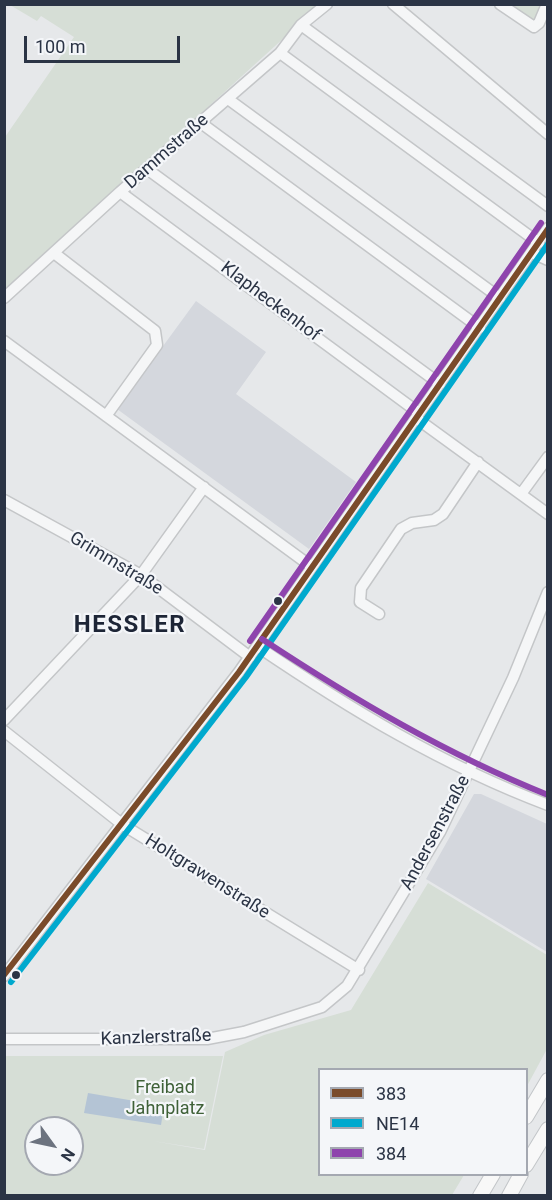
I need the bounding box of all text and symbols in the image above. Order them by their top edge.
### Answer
scale bar [27,24,183,62]
text: 100 m [35,36,86,57]
street label: Dammstraße [121,110,213,194]
street label: Klapheckenhof [216,257,324,347]
street label: Grimmstraße [65,528,167,600]
unlabelled marker [272,595,284,607]
district label: HESSLER [74,612,186,640]
street label: Andersenstraße [397,772,475,894]
street label: Holtgrawenstraße [141,830,273,924]
unlabelled marker [10,969,22,981]
street label: Kanzlerstraße [100,1025,212,1051]
legend [318,1068,528,1176]
park label: Freibad Jahnplatz [126,1077,204,1120]
text: 383 [376,1083,406,1104]
text: NE14 [376,1113,419,1134]
north arrow [24,1116,84,1176]
text: 384 [376,1143,406,1164]
text: N [57,1145,79,1165]

